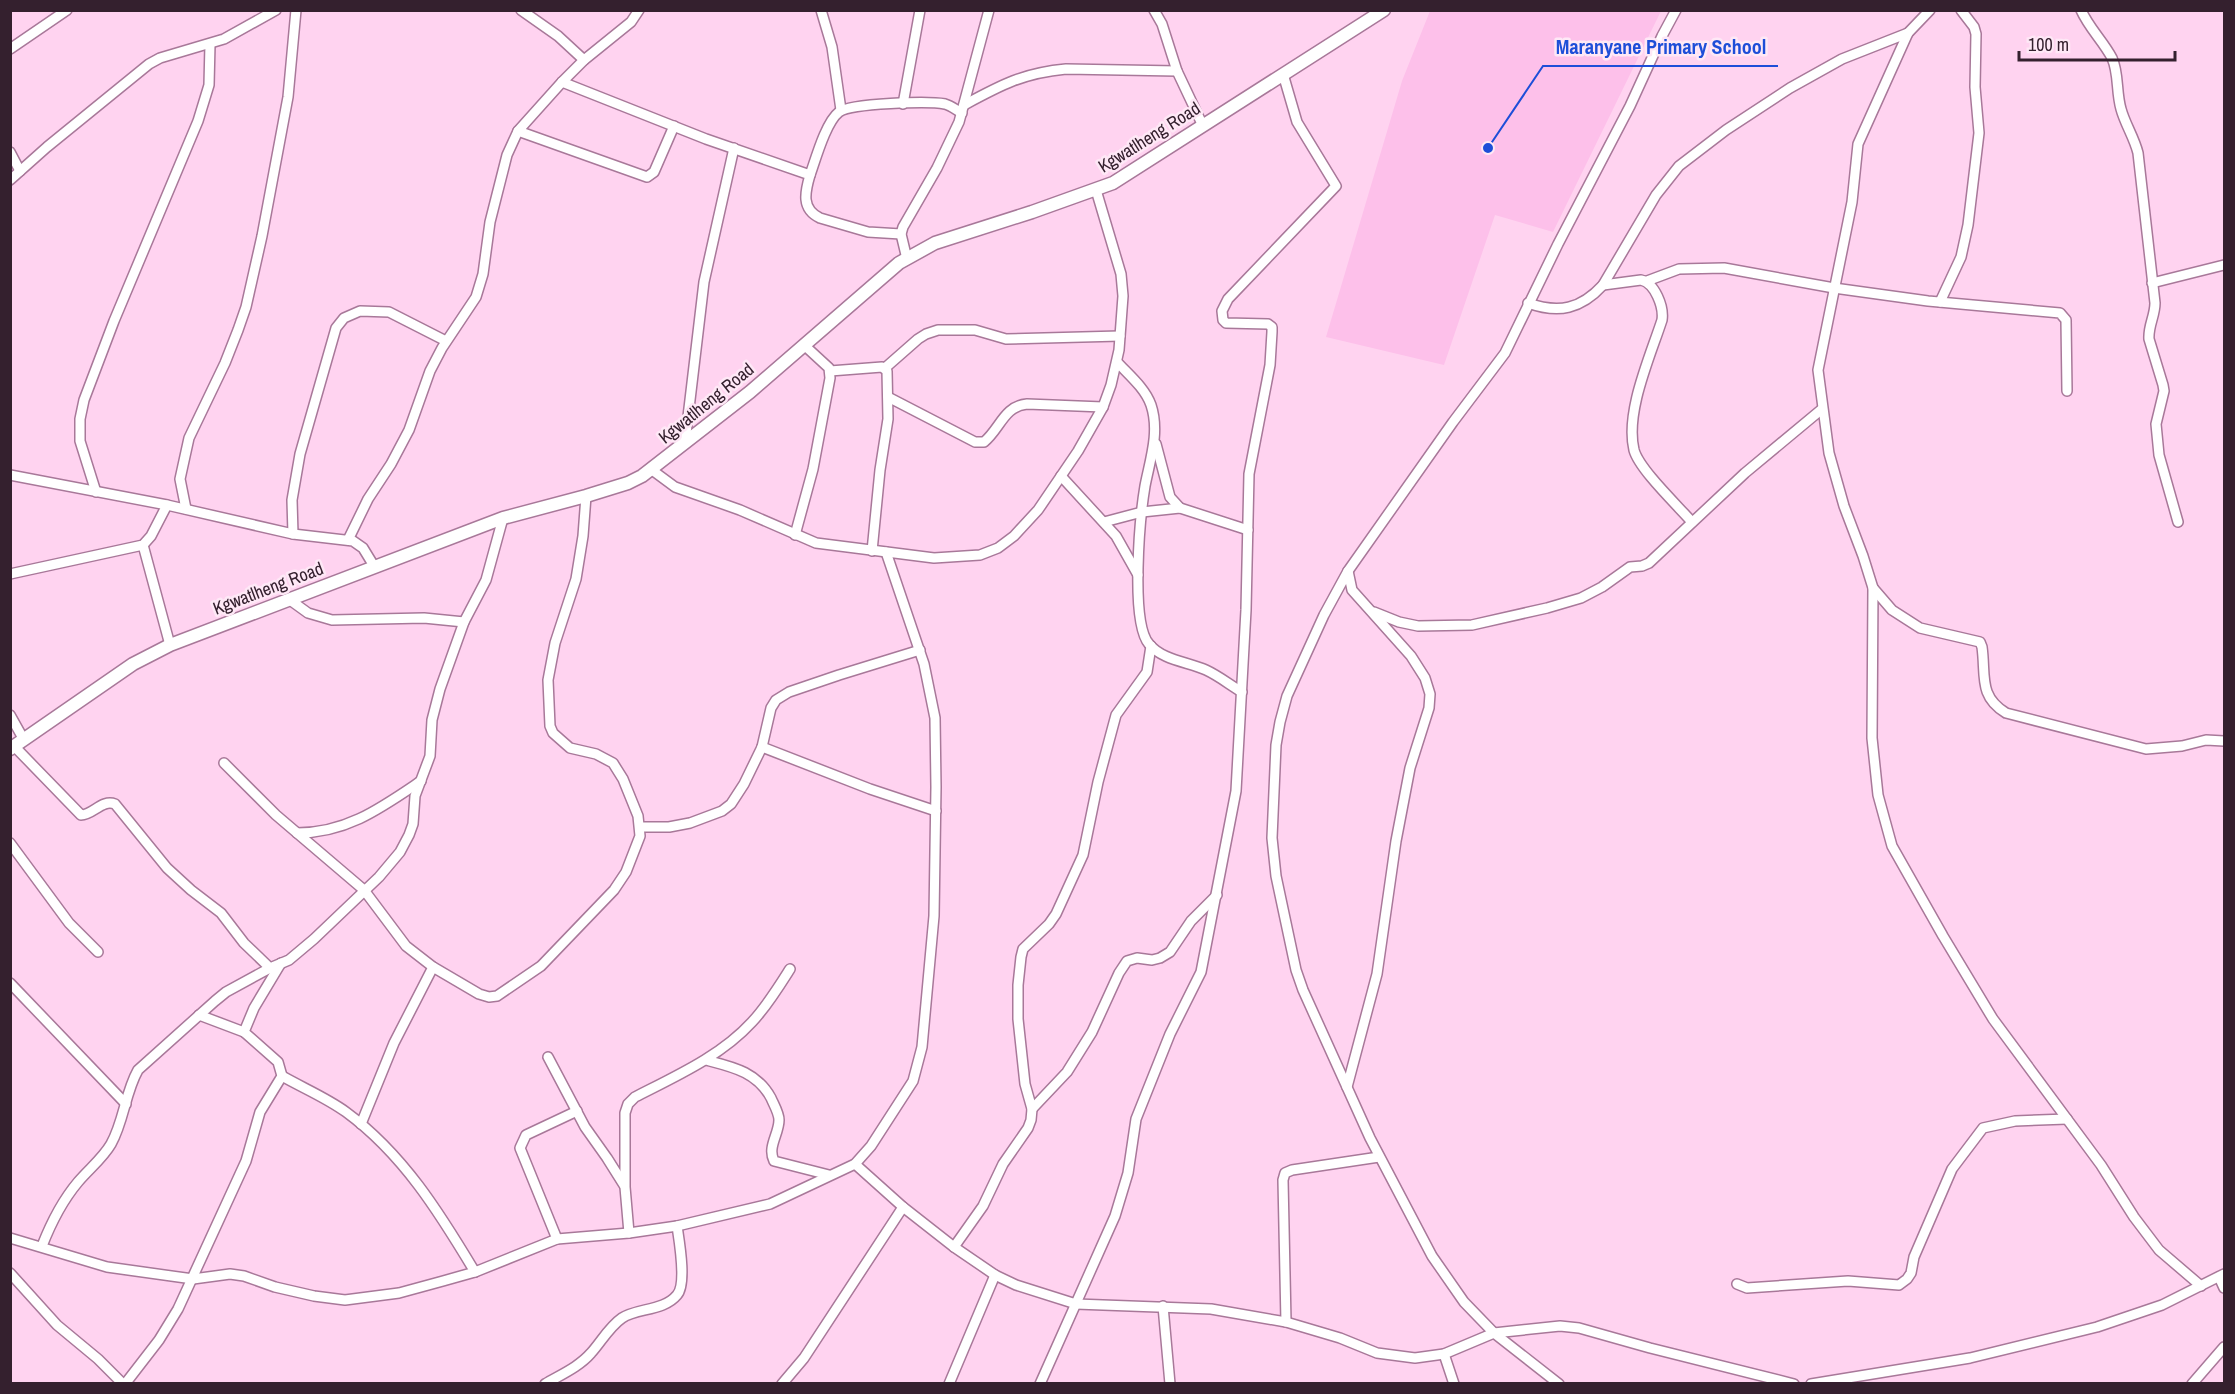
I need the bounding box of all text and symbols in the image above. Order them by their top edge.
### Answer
scale bar [2019,24,2175,62]
callout: Maranyane Primary School [1543,28,1778,66]
text: 100 m [2028,32,2069,57]
text: Maranyane Primary School [1556,33,1766,60]
street label: Kgwatlheng Road [1093,96,1205,178]
street label: Kgwatlheng Road [653,357,759,449]
street label: Kgwatlheng Road [209,556,327,620]

